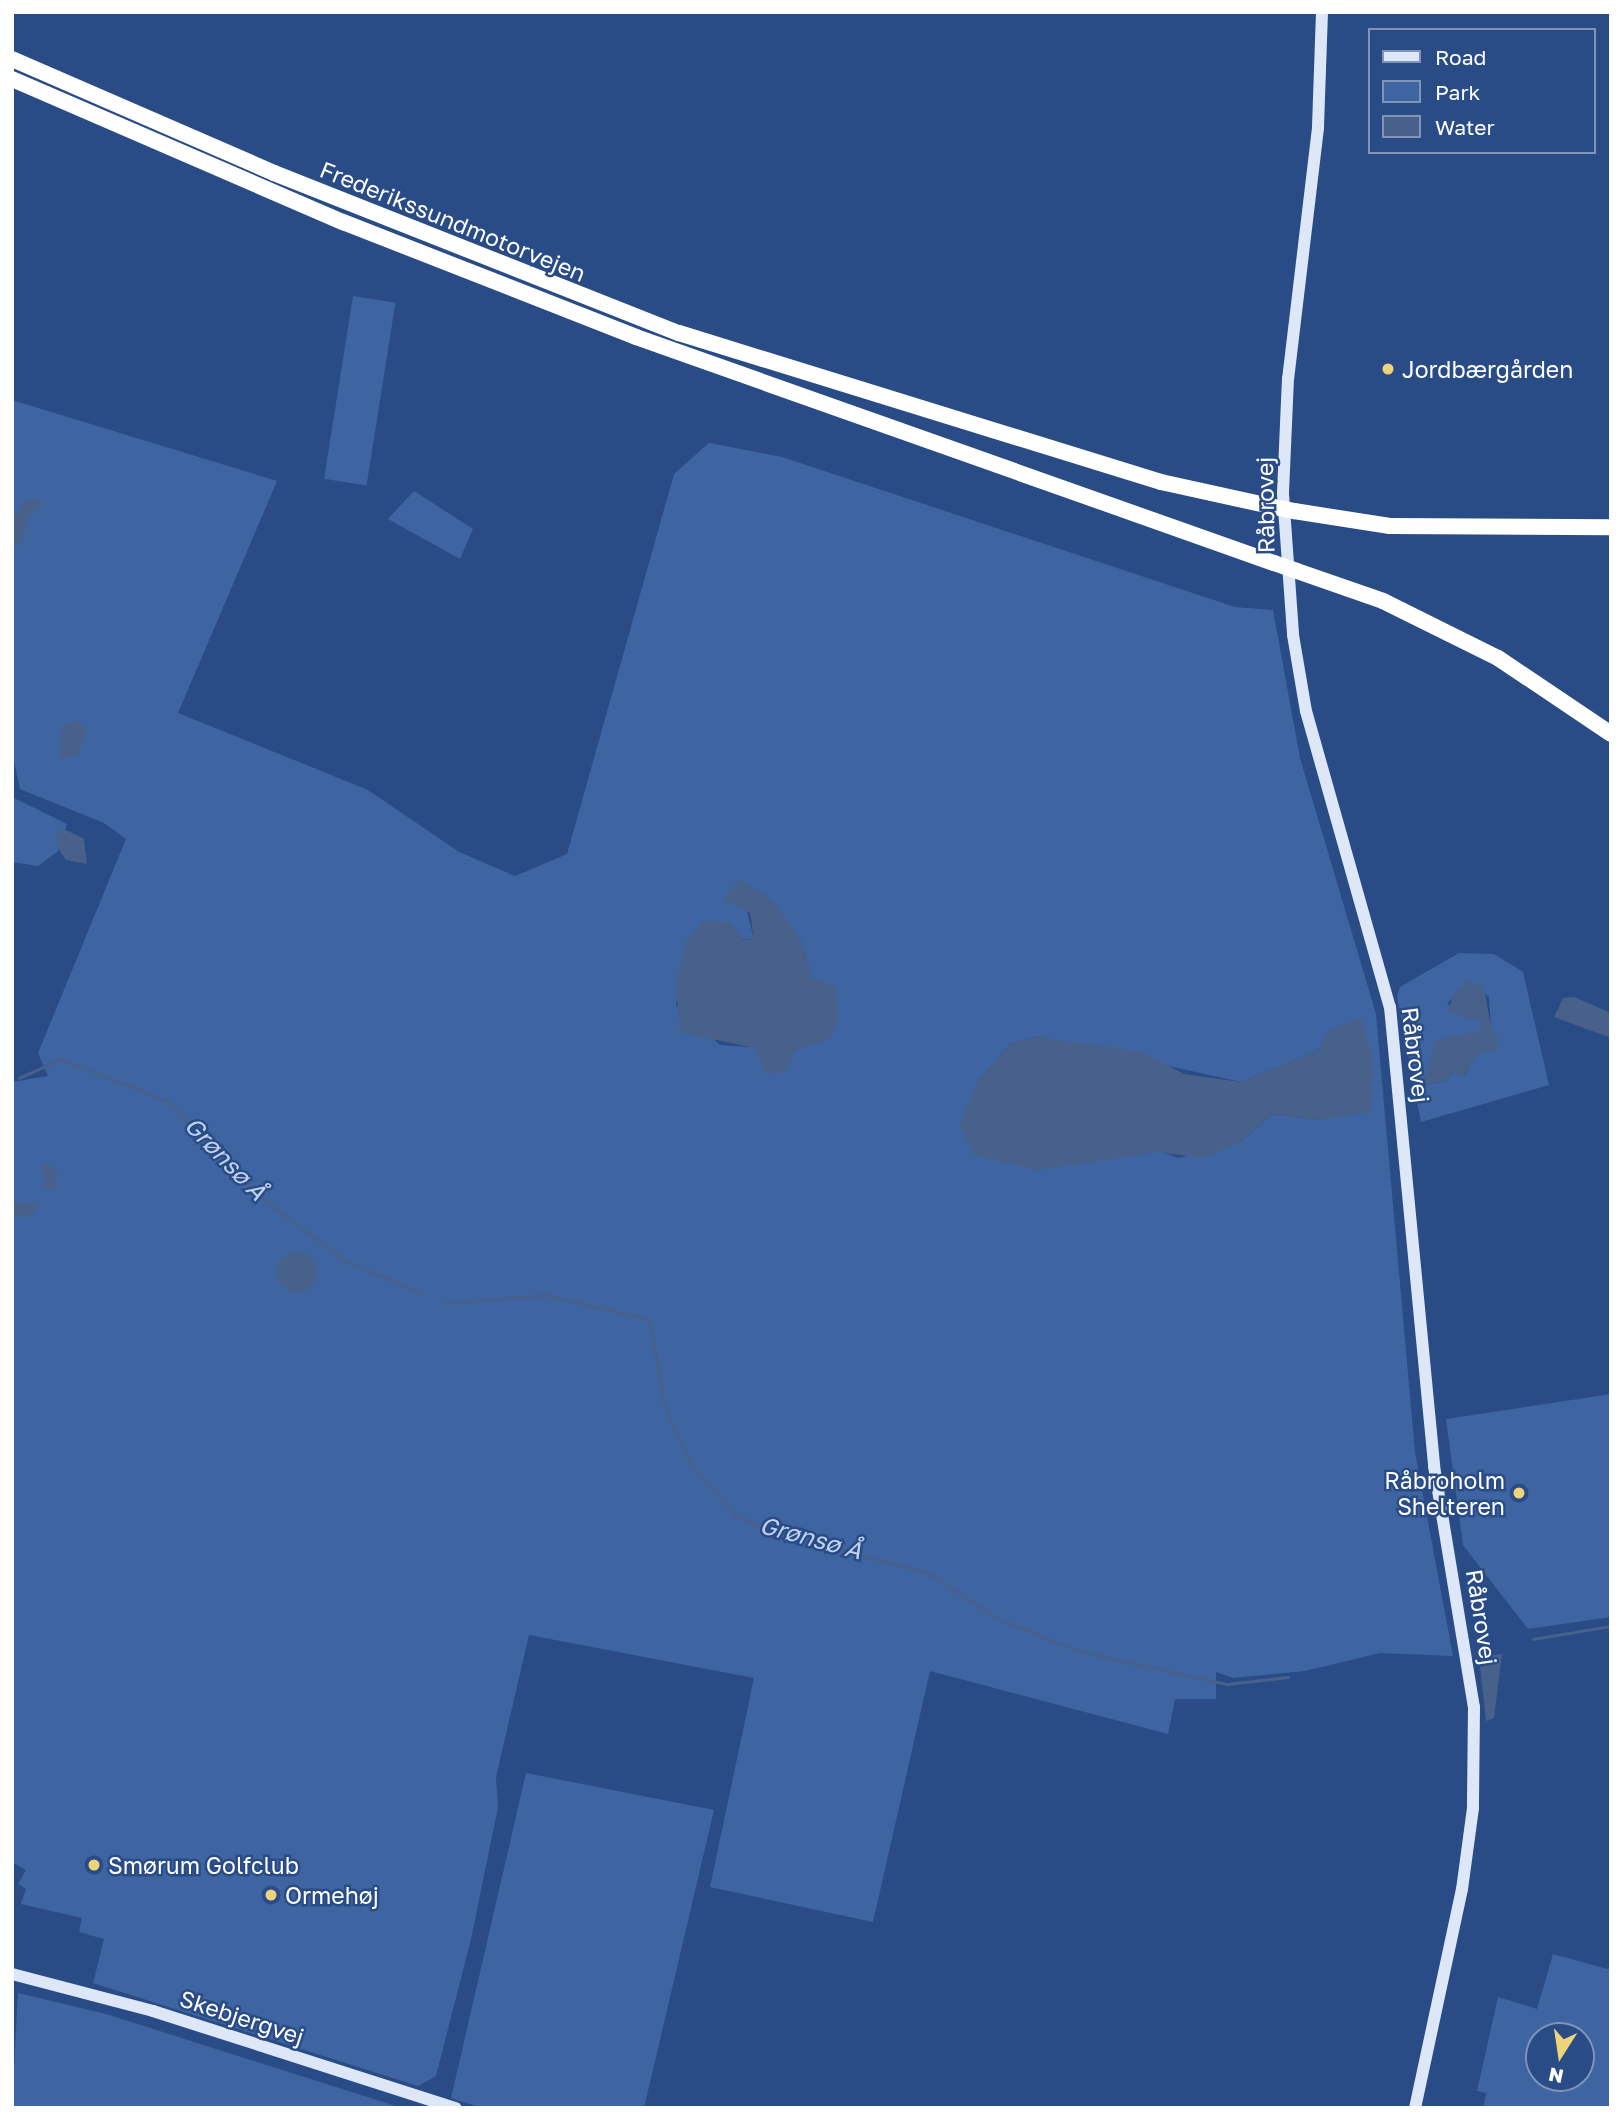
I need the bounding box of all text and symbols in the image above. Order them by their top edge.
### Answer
legend [1368,28,1595,154]
text: Road [1435,44,1486,70]
text: Park [1435,79,1480,105]
text: Water [1435,114,1495,140]
street label: Frederikssundmotorvejen [316,155,590,287]
place label: Jordbærgården [1402,355,1573,383]
marker: Jordbærgården [1380,361,1396,377]
street label: Råbrovej [1250,456,1280,554]
street label: Råbrovej [1396,1005,1436,1105]
water label: Grønsø Å [179,1110,273,1206]
place label: Råbroholm Shelteren [1384,1466,1505,1520]
marker: Råbroholm Shelteren [1511,1485,1527,1501]
water label: Grønsø Å [757,1510,865,1564]
street label: Råbrovej [1461,1567,1503,1667]
place label: Smørum Golfclub [108,1851,299,1879]
marker: Smørum Golfclub [86,1857,102,1873]
place label: Ormehøj [285,1881,379,1909]
marker: Ormehøj [263,1887,279,1903]
street label: Skebjergvej [176,1984,308,2050]
north arrow [1525,2022,1595,2092]
text: N [1546,2063,1565,2089]

